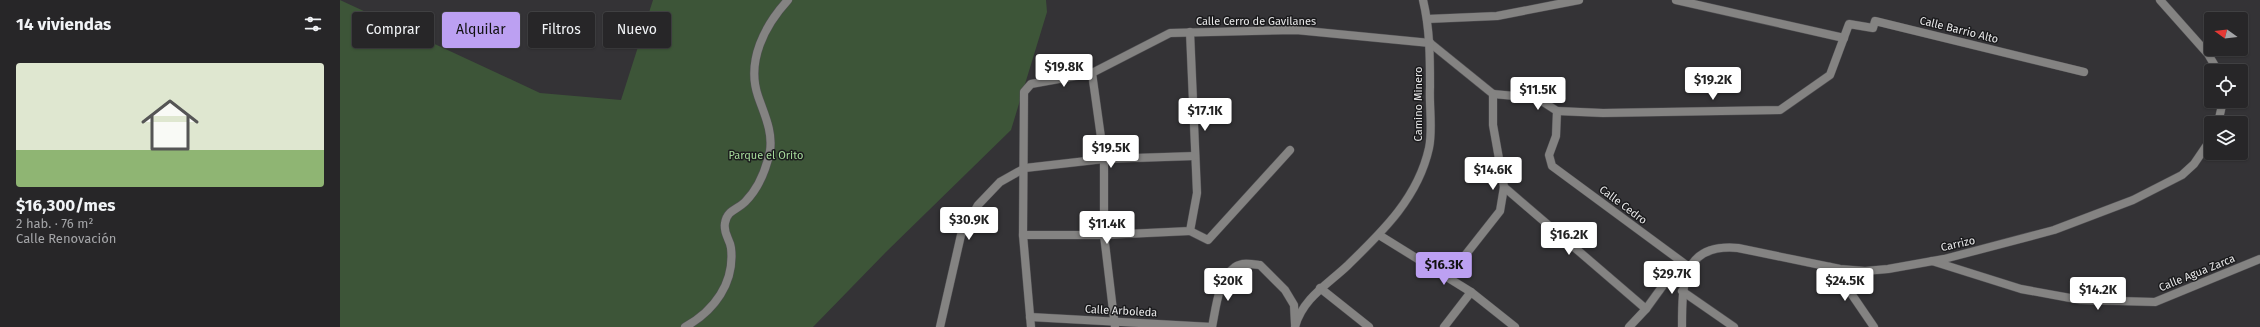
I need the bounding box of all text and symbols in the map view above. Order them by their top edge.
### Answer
chip: Comprar [352,12,434,48]
chip: Alquilar [442,12,520,48]
chip: Filtros [528,12,595,48]
chip: Nuevo [603,12,671,48]
north arrow [2204,12,2248,56]
map controls [2204,12,2248,160]
icon: filters [302,13,324,35]
text: 14 viviendas [16,14,111,35]
street label: Calle Barrio Alto [1918,14,2000,46]
street label: Calle Cerro de Gavilanes [1196,15,1316,28]
pin: $19.8K [1031,54,1097,88]
text: $19.8K [1045,59,1083,74]
button: locate [2204,64,2248,108]
street label: Camino Minero [1412,67,1425,141]
pin: $19.2K [1680,67,1746,101]
text: $19.2K [1694,72,1732,87]
pin: $11.5K [1505,77,1571,111]
text: $11.5K [1520,82,1556,97]
icon: home [134,89,206,161]
pin: $17.1K [1172,98,1238,132]
text: $17.1K [1188,103,1222,118]
button: layers [2204,116,2248,160]
pin: $19.5K [1078,135,1144,169]
text: $19.5K [1092,140,1130,155]
park label: Parque el Orito [729,149,803,162]
pin: $14.6K [1460,157,1526,191]
text: $14.6K [1474,162,1512,177]
street label: Calle Cedro [1597,183,1649,227]
text: $16,300/mes [16,195,116,216]
pin: $30.9K [936,207,1002,241]
pin: $11.4K [1074,211,1140,245]
text: $30.9K [949,212,989,227]
text: 2 hab. · 76 m² [16,216,93,231]
text: $11.4K [1089,216,1125,231]
pin: $16.2K [1536,222,1602,256]
text: $16.2K [1550,227,1588,242]
text: Calle Renovación [16,231,116,246]
street label: Carrizo [1940,234,1976,254]
pin: $16.3K [1411,252,1477,286]
street label: Calle Agua Zarca [2157,252,2237,294]
text: $16.3K [1425,257,1463,272]
pin: $29.7K [1639,261,1705,295]
text: $29.7K [1653,266,1691,281]
pin: $20K [1204,268,1252,302]
pin: $24.5K [1812,268,1878,302]
text: $20K [1213,273,1243,288]
text: $24.5K [1825,273,1865,288]
pin: $14.2K [2065,277,2131,311]
text: $14.2K [2079,282,2117,297]
street label: Calle Arboleda [1084,303,1158,319]

